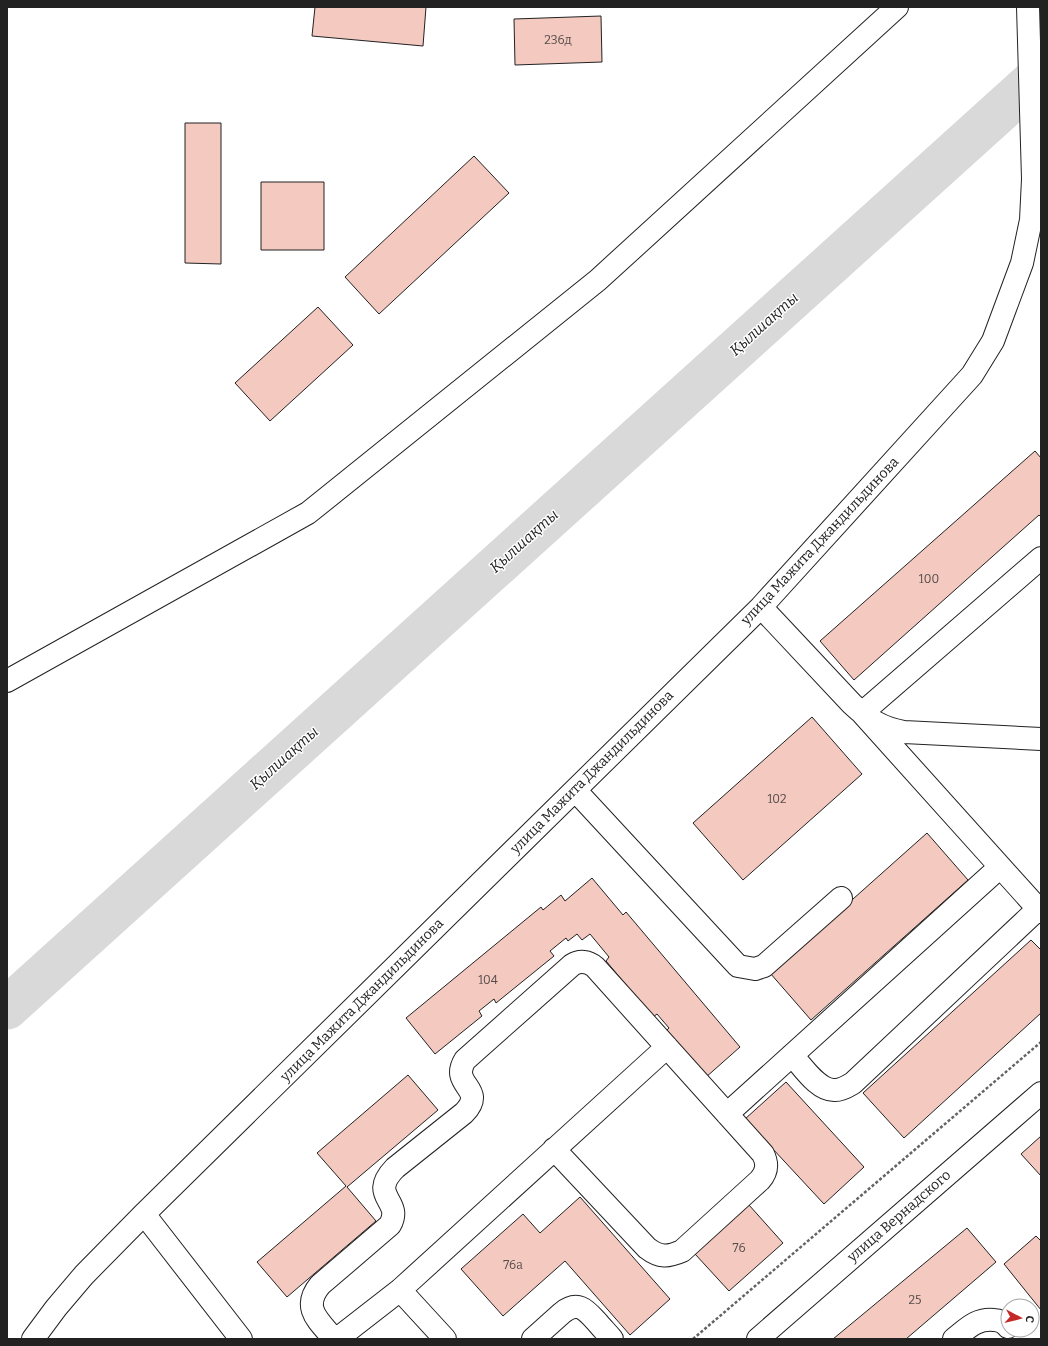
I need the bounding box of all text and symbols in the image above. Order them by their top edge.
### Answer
house number: 236д [544,33,572,47]
water label: Қылшақты [726,289,802,359]
street label: улица Мажита Джандильдинова [737,453,903,629]
water label: Қылшақты [486,506,562,576]
house number: 100 [919,572,939,586]
street label: улица Мажита Джандильдинова [506,687,677,858]
water label: Қылшақты [246,723,322,793]
house number: 102 [767,792,787,806]
street label: улица Мажита Джандильдинова [276,915,447,1086]
house number: 104 [478,973,498,987]
street label: улица Вернадского [843,1167,954,1266]
house number: 76 [733,1241,745,1255]
house number: 76а [503,1258,523,1272]
house number: 25 [909,1293,921,1307]
north arrow [1000,1298,1040,1338]
text: С [1023,1315,1036,1323]

